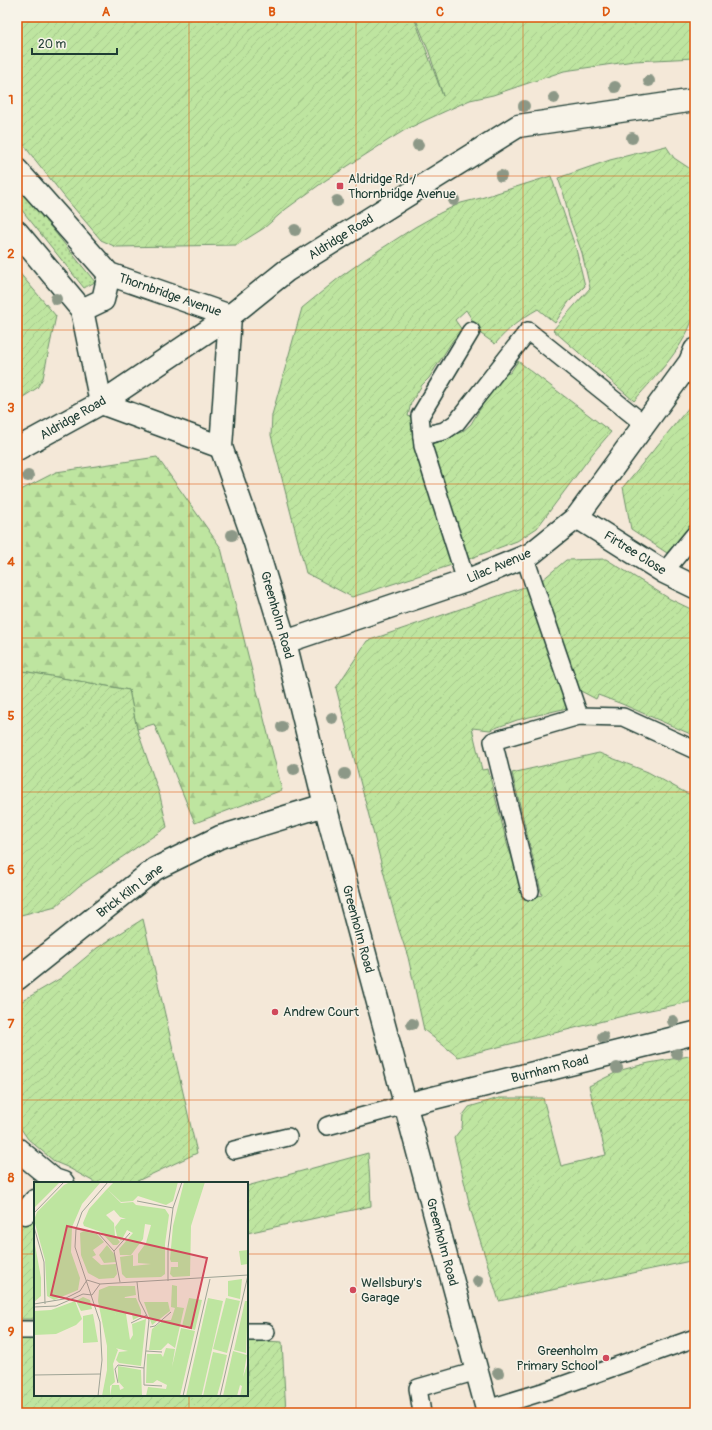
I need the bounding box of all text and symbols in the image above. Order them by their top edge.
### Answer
text: A [102,4,111,20]
text: B [268,4,276,20]
text: C [436,4,444,20]
text: D [602,4,610,20]
scale bar [32,30,117,56]
text: 20 m [38,37,67,52]
text: 1 [8,92,14,108]
place label: Aldridge Rd / Thornbridge Avenue [348,171,456,202]
marker: Aldridge Rd / Thornbridge Avenue [335,181,345,191]
street label: Aldridge Road [305,211,377,263]
text: 2 [7,246,15,262]
street label: Thornbridge Avenue [117,270,224,320]
street label: Aldridge Road [37,393,109,443]
text: 3 [7,400,15,416]
street label: Firtree Close [601,528,670,579]
street label: Lilac Avenue [464,545,534,587]
text: 4 [7,554,15,570]
street label: Greenholm Road [257,569,297,661]
text: 5 [7,708,15,724]
street label: Brick Kiln Lane [94,860,167,921]
text: 6 [7,862,15,878]
street label: Greenholm Road [339,883,377,975]
place label: Andrew Court [283,1004,360,1020]
marker: Andrew Court [270,1007,280,1017]
text: 7 [8,1016,15,1032]
street label: Burnham Road [510,1052,590,1086]
text: 8 [8,1170,15,1186]
inset map [34,1182,248,1396]
street label: Greenholm Road [423,1196,461,1288]
place label: Wellsbury's Garage [361,1275,422,1306]
marker: Wellsbury's Garage [348,1285,358,1295]
text: 9 [8,1324,15,1340]
place label: Greenholm Primary School [517,1343,598,1374]
marker: Greenholm Primary School [601,1353,611,1363]

